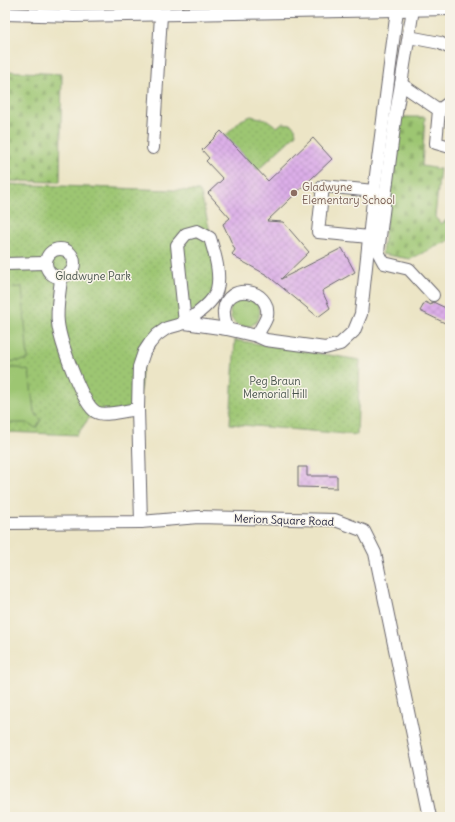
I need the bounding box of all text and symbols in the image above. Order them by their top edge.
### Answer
place label: Gladwyne Elementary School [302,180,395,207]
marker: Gladwyne Elementary School [289,188,299,198]
park label: Gladwyne Park [55,269,131,283]
park label: Peg Braun Memorial Hill [243,374,307,401]
street label: Merion Square Road [234,511,335,529]

